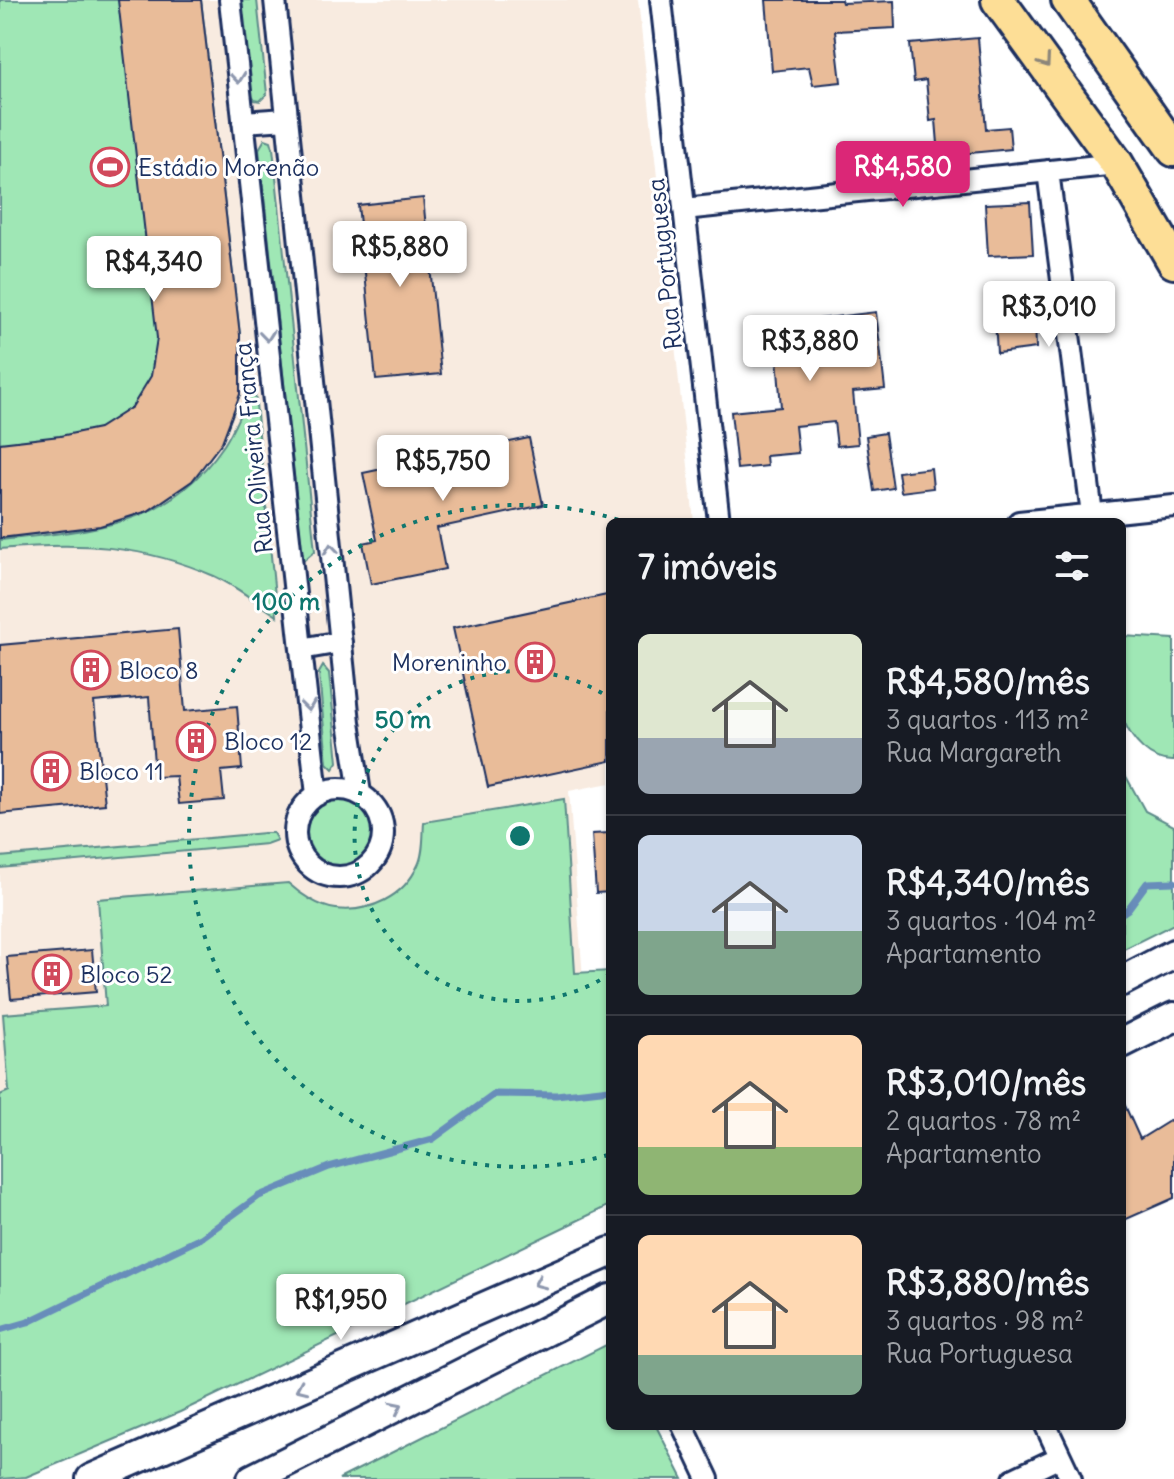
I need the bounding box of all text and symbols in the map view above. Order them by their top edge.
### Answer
one-way arrow [1035,54,1050,68]
one-way arrow [230,71,247,84]
pin: R$4,580 [829,141,977,209]
sports icon: Estádio Morenão [89,146,131,188]
text: R$4,580 [854,150,952,183]
place label: Estádio Morenão [138,152,319,182]
street label: Rua Portuguesa [640,177,688,351]
pin: R$5,880 [326,221,474,289]
text: R$5,880 [351,230,449,263]
pin: R$4,340 [80,236,228,304]
text: R$4,340 [105,245,203,278]
pin: R$3,010 [975,281,1123,349]
text: R$3,010 [1001,290,1097,323]
pin: R$3,880 [736,315,884,383]
text: R$3,880 [761,324,859,357]
one-way arrow [258,330,275,343]
street label: Rua Oliveira França [227,341,279,555]
pin: R$5,750 [369,435,517,503]
text: R$5,750 [395,444,491,477]
one-way arrow [322,542,339,555]
icon: filters [1050,544,1094,588]
text: 7 imóveis [638,545,777,588]
text: 100 m [252,586,320,616]
building icon: Moreninho [514,641,556,683]
place label: Moreninho [392,647,507,677]
building icon: Bloco 8 [70,649,112,691]
place label: Bloco 8 [119,655,199,685]
text: R$4,580/mês [886,660,1090,703]
icon: home [702,666,798,762]
one-way arrow [299,699,316,713]
text: 3 quartos · 113 m² [886,703,1089,736]
text: 50 m [375,704,431,734]
building icon: Bloco 12 [175,720,217,762]
place label: Bloco 12 [224,726,312,756]
text: Rua Margareth [886,736,1062,769]
building icon: Bloco 11 [30,750,72,792]
place label: Bloco 11 [79,756,164,786]
centre of rings [506,822,534,850]
text: R$4,340/mês [886,861,1090,904]
icon: home [702,867,798,963]
text: 3 quartos · 104 m² [886,904,1096,937]
text: Apartamento [886,937,1042,970]
building icon: Bloco 52 [31,953,73,995]
place label: Bloco 52 [80,959,173,989]
text: R$3,010/mês [886,1061,1086,1104]
icon: home [702,1067,798,1163]
text: 2 quartos · 78 m² [886,1104,1081,1137]
text: Apartamento [886,1137,1042,1170]
text: R$3,880/mês [886,1261,1090,1304]
icon: home [702,1267,798,1363]
one-way arrow [532,1273,547,1289]
pin: R$1,950 [267,1274,415,1342]
text: R$1,950 [294,1283,388,1316]
text: 3 quartos · 98 m² [886,1304,1084,1337]
text: Rua Portuguesa [886,1337,1073,1370]
one-way arrow [295,1378,309,1394]
one-way arrow [388,1401,403,1417]

